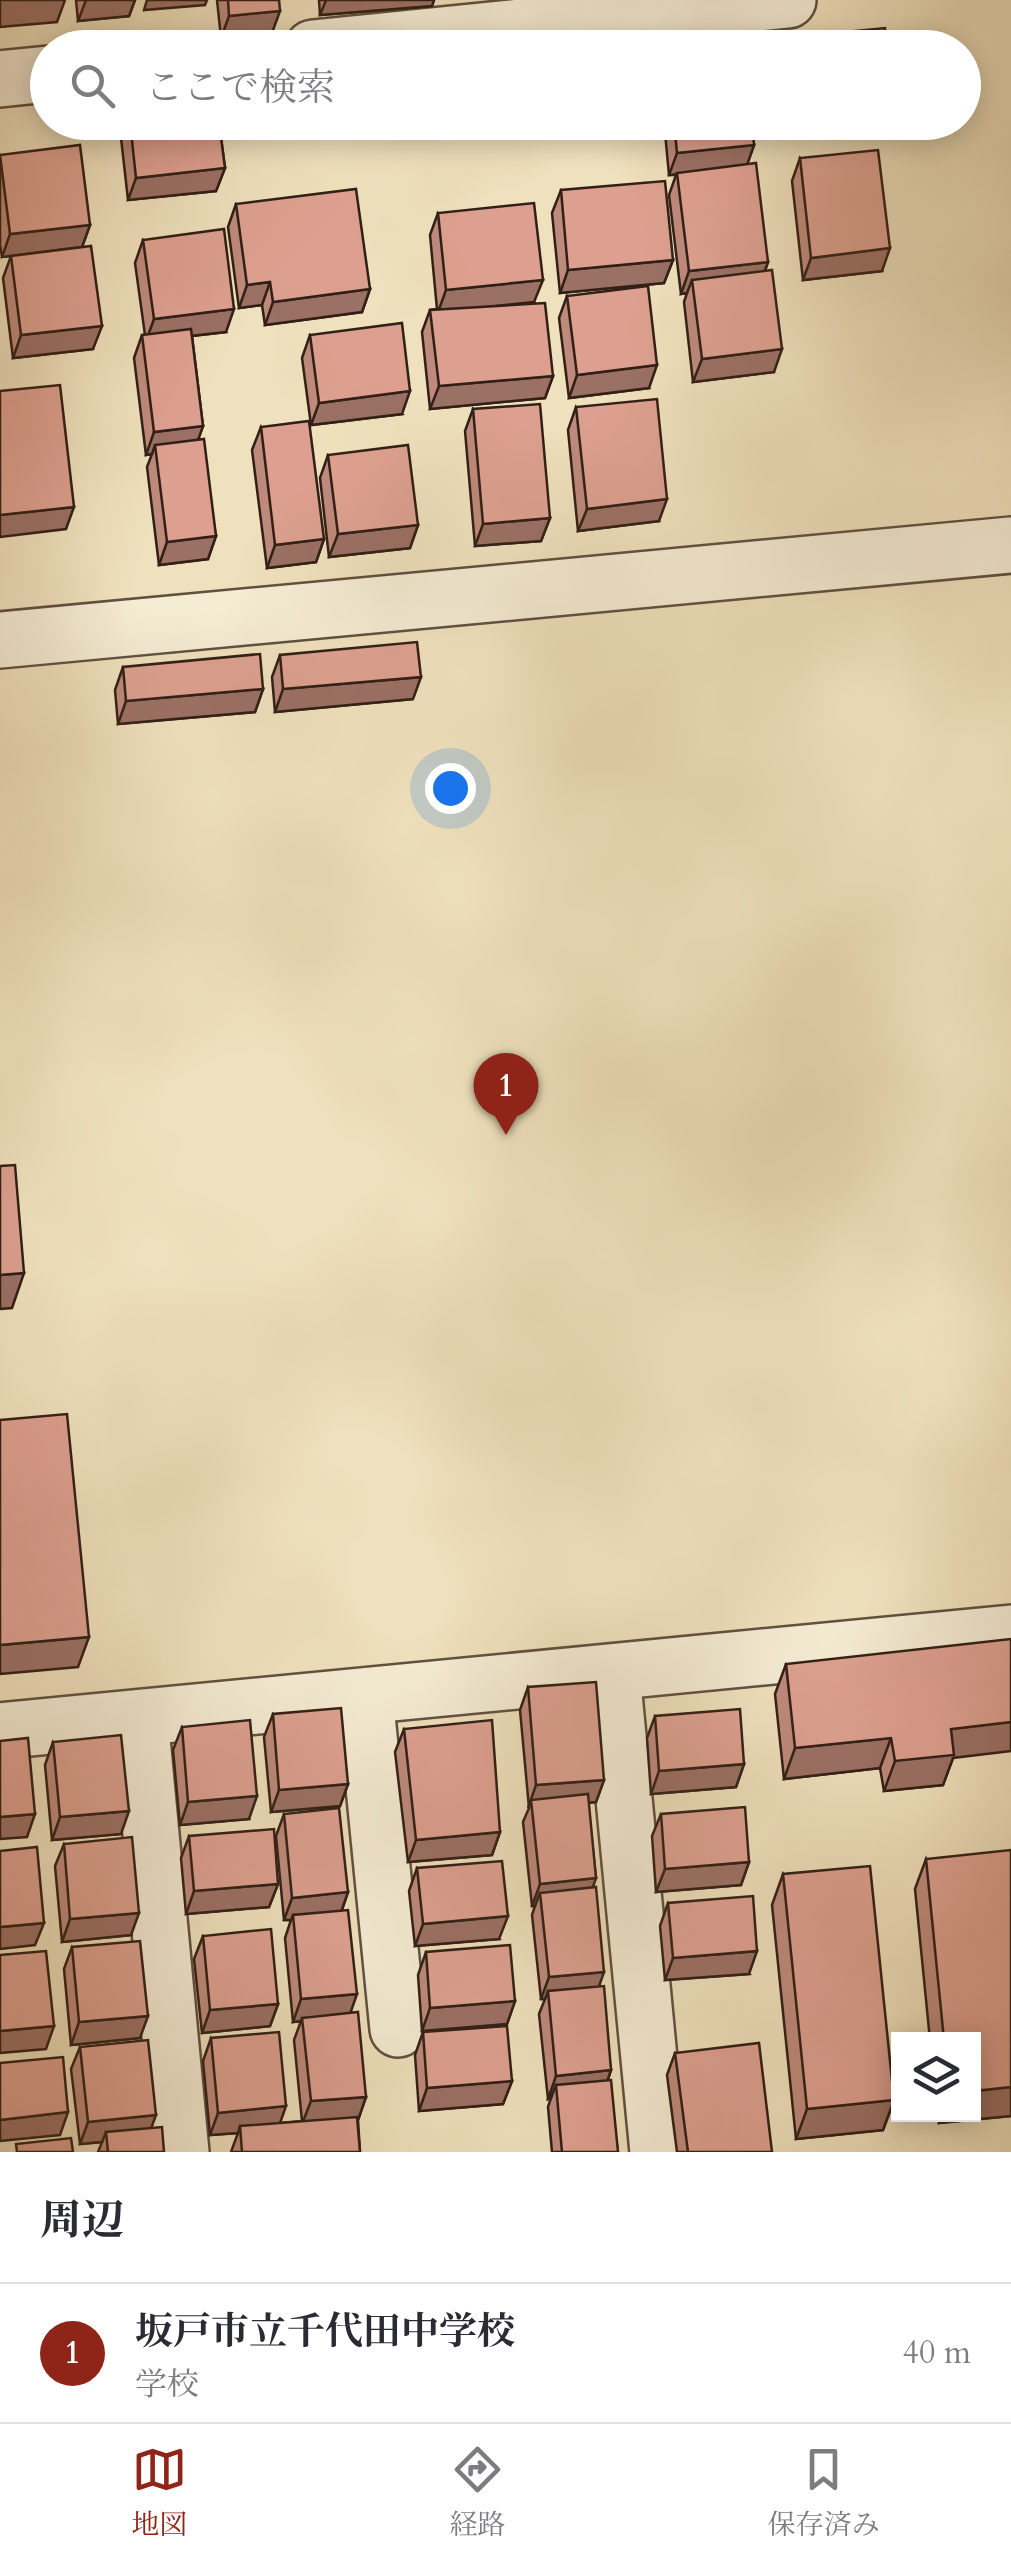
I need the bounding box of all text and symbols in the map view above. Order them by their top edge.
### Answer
search box [30,30,981,140]
icon: search [65,58,120,113]
text: ここで検索 [145,62,335,114]
your location [425,763,476,814]
pin: 1 [474,1052,538,1135]
map controls [891,2032,981,2122]
button: layers [891,2032,981,2122]
text: 周辺 [40,2192,124,2249]
text: 坂戸市立千代田中学校 [135,2306,515,2358]
text: 1 [64,2331,81,2375]
text: 40 m [903,2331,971,2375]
text: 学校 [135,2363,199,2407]
tab: 地図 [131,2442,187,2544]
tab: 経路 [449,2442,506,2544]
tab: 保存済み [768,2442,880,2544]

